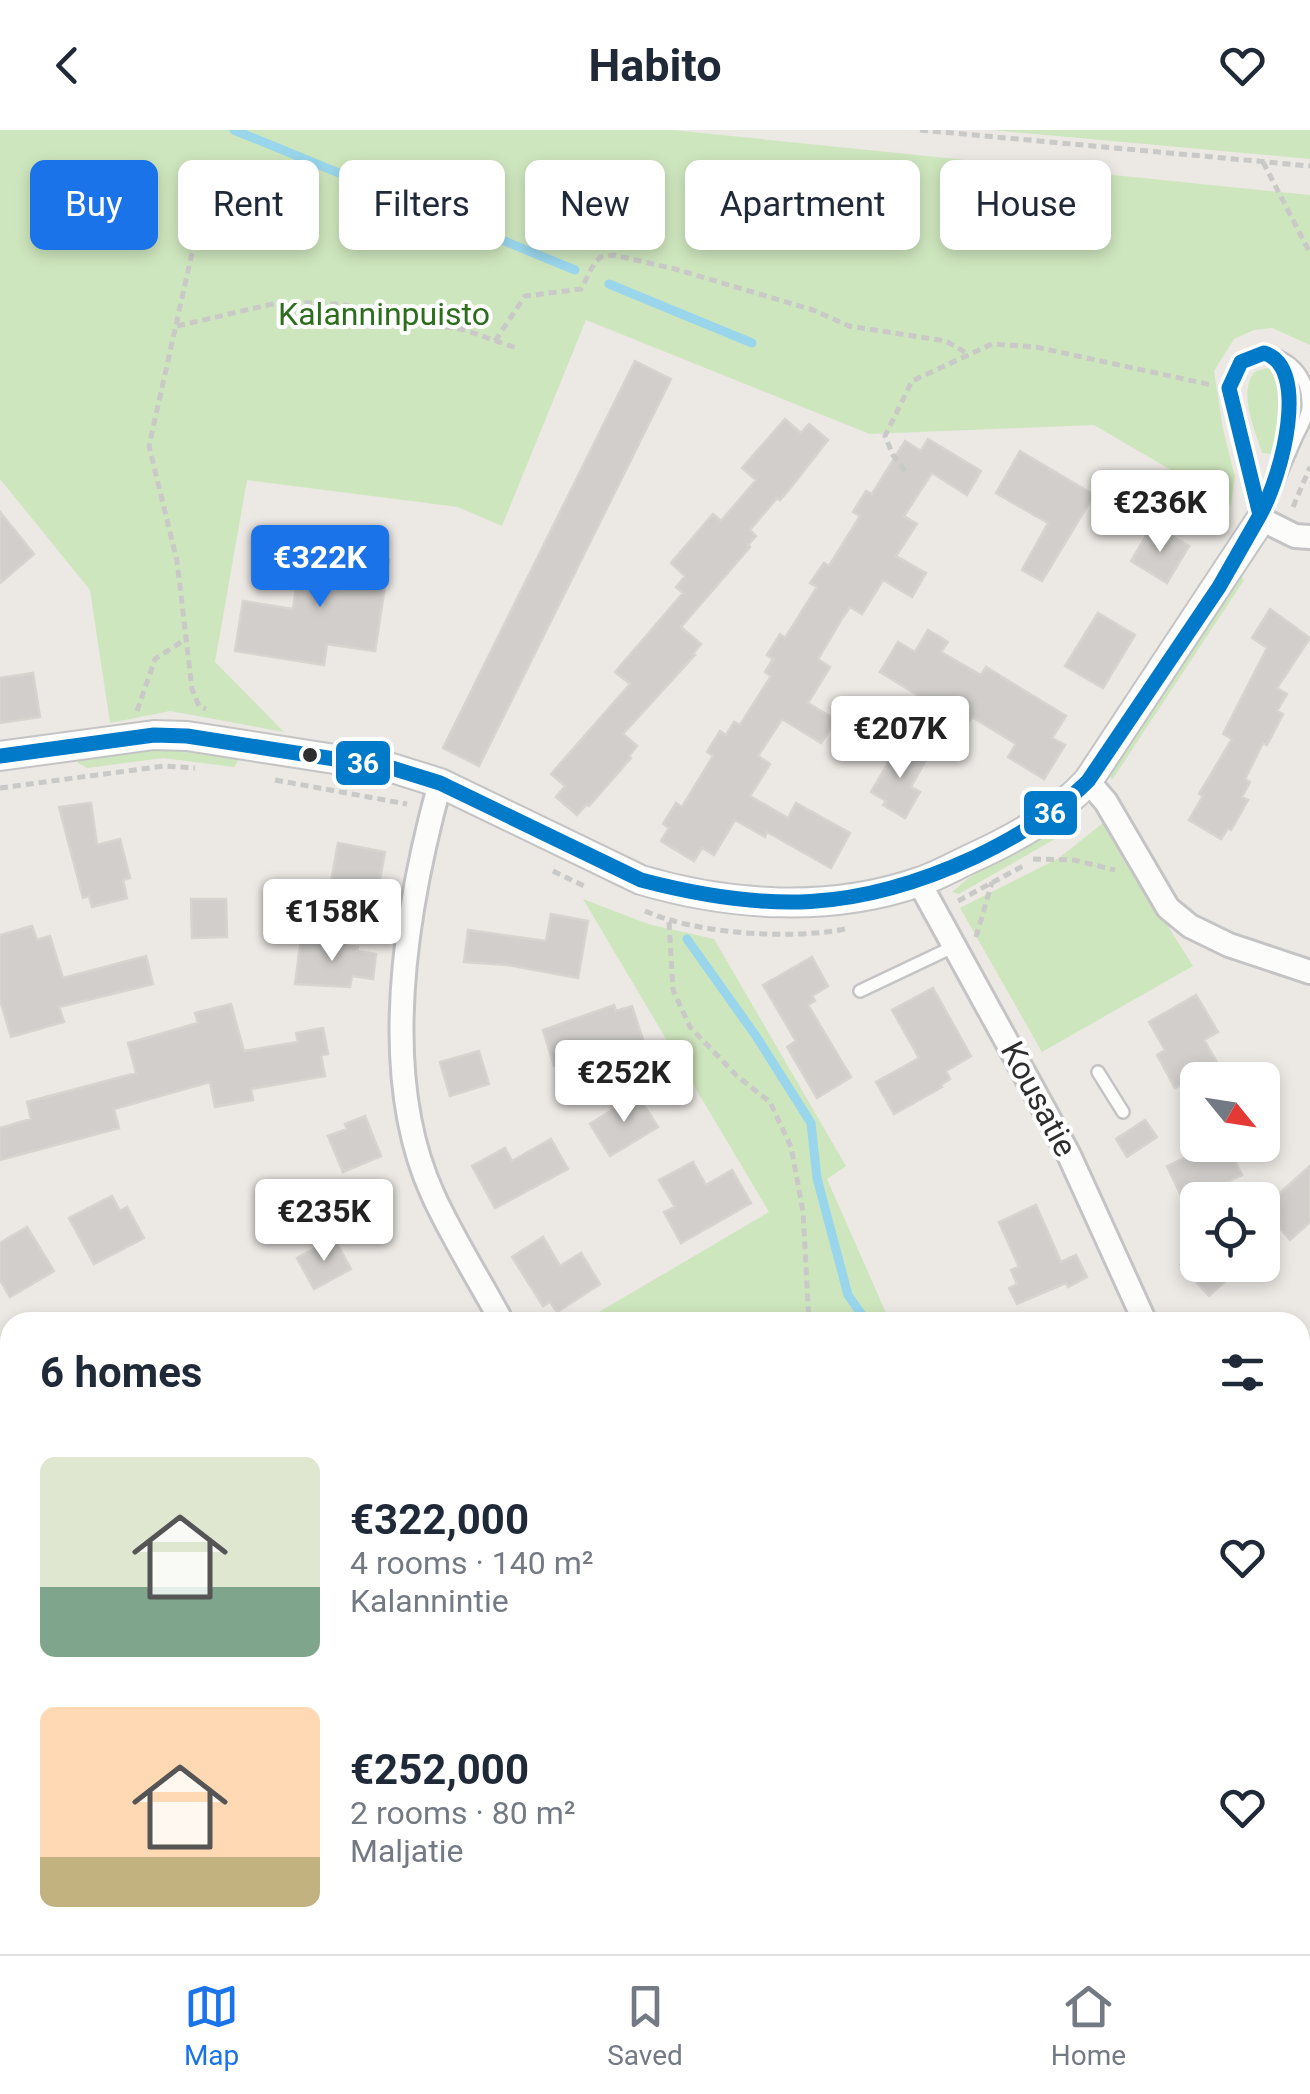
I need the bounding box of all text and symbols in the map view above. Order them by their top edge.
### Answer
icon: back [40,38,95,93]
icon: heart [1215,38,1270,93]
text: Habito [588,39,722,92]
chip: Buy [30,160,158,250]
chip: Rent [178,160,319,250]
chip: Filters [339,160,505,250]
chip: New [525,160,665,250]
chip: Apartment [685,160,920,250]
chip: House [940,160,1111,250]
park label: Kalanninpuisto [278,295,490,333]
pin: €236K [1090,470,1230,555]
text: €236K [1113,483,1207,521]
pin: €322K [250,525,390,610]
text: €322K [273,538,367,576]
pin: €207K [830,696,970,781]
text: €207K [853,709,947,747]
line badge: 36 [334,739,392,787]
unlabelled marker [300,745,320,765]
text: 36 [347,747,379,780]
line badge: 36 [1022,789,1079,837]
text: 36 [1034,797,1066,830]
pin: €158K [262,879,402,964]
text: €158K [285,892,379,930]
street label: Kousatie [993,1035,1085,1163]
pin: €252K [554,1040,694,1125]
text: €252K [577,1053,671,1091]
north arrow [1180,1062,1280,1162]
map controls [1180,1062,1280,1282]
pin: €235K [254,1179,394,1264]
button: locate [1180,1182,1280,1282]
text: €235K [277,1192,371,1230]
icon: filters [1215,1345,1270,1400]
text: 6 homes [40,1348,202,1397]
text: €322,000 [350,1495,529,1544]
icon: home [120,1497,240,1617]
icon: heart [1215,1530,1270,1585]
text: 4 rooms · 140 m² [350,1544,593,1582]
text: Kalannintie [350,1582,509,1620]
text: €252,000 [350,1745,529,1794]
icon: home [120,1747,240,1867]
icon: heart [1215,1780,1270,1835]
text: 2 rooms · 80 m² [350,1794,575,1832]
text: Maljatie [350,1832,463,1870]
tab: Map [184,1979,239,2072]
tab: Saved [607,1979,683,2072]
tab: Home [1051,1979,1126,2072]

